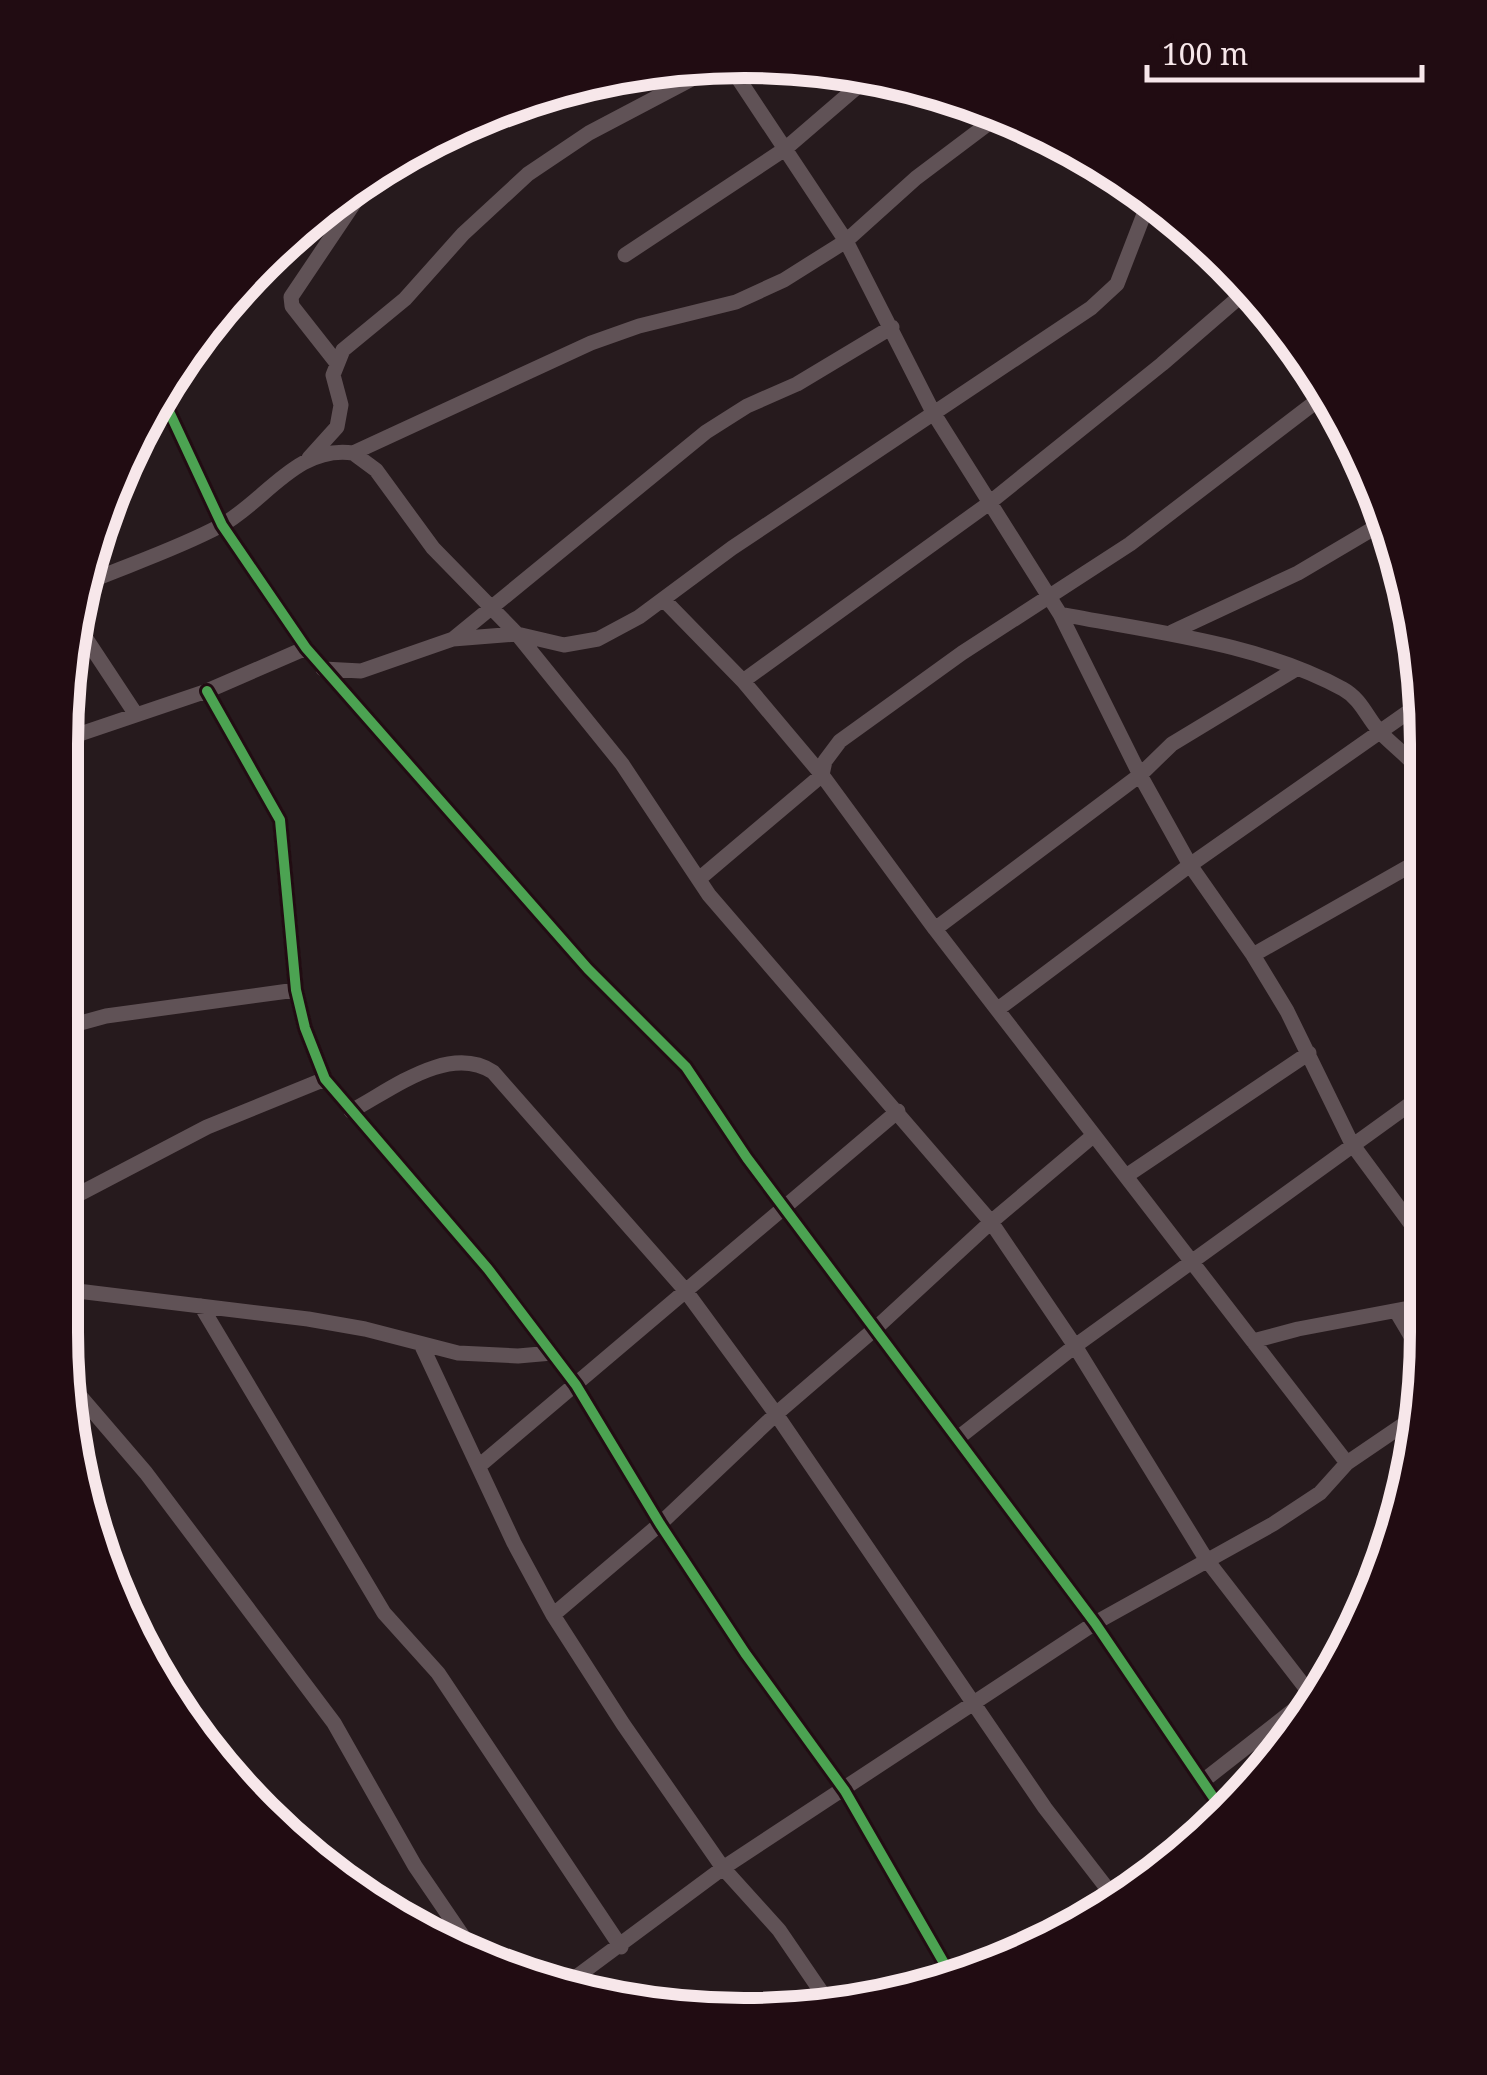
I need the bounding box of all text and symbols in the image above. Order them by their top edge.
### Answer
scale bar [1147,20,1422,82]
text: 100 m [1162,33,1248,74]

